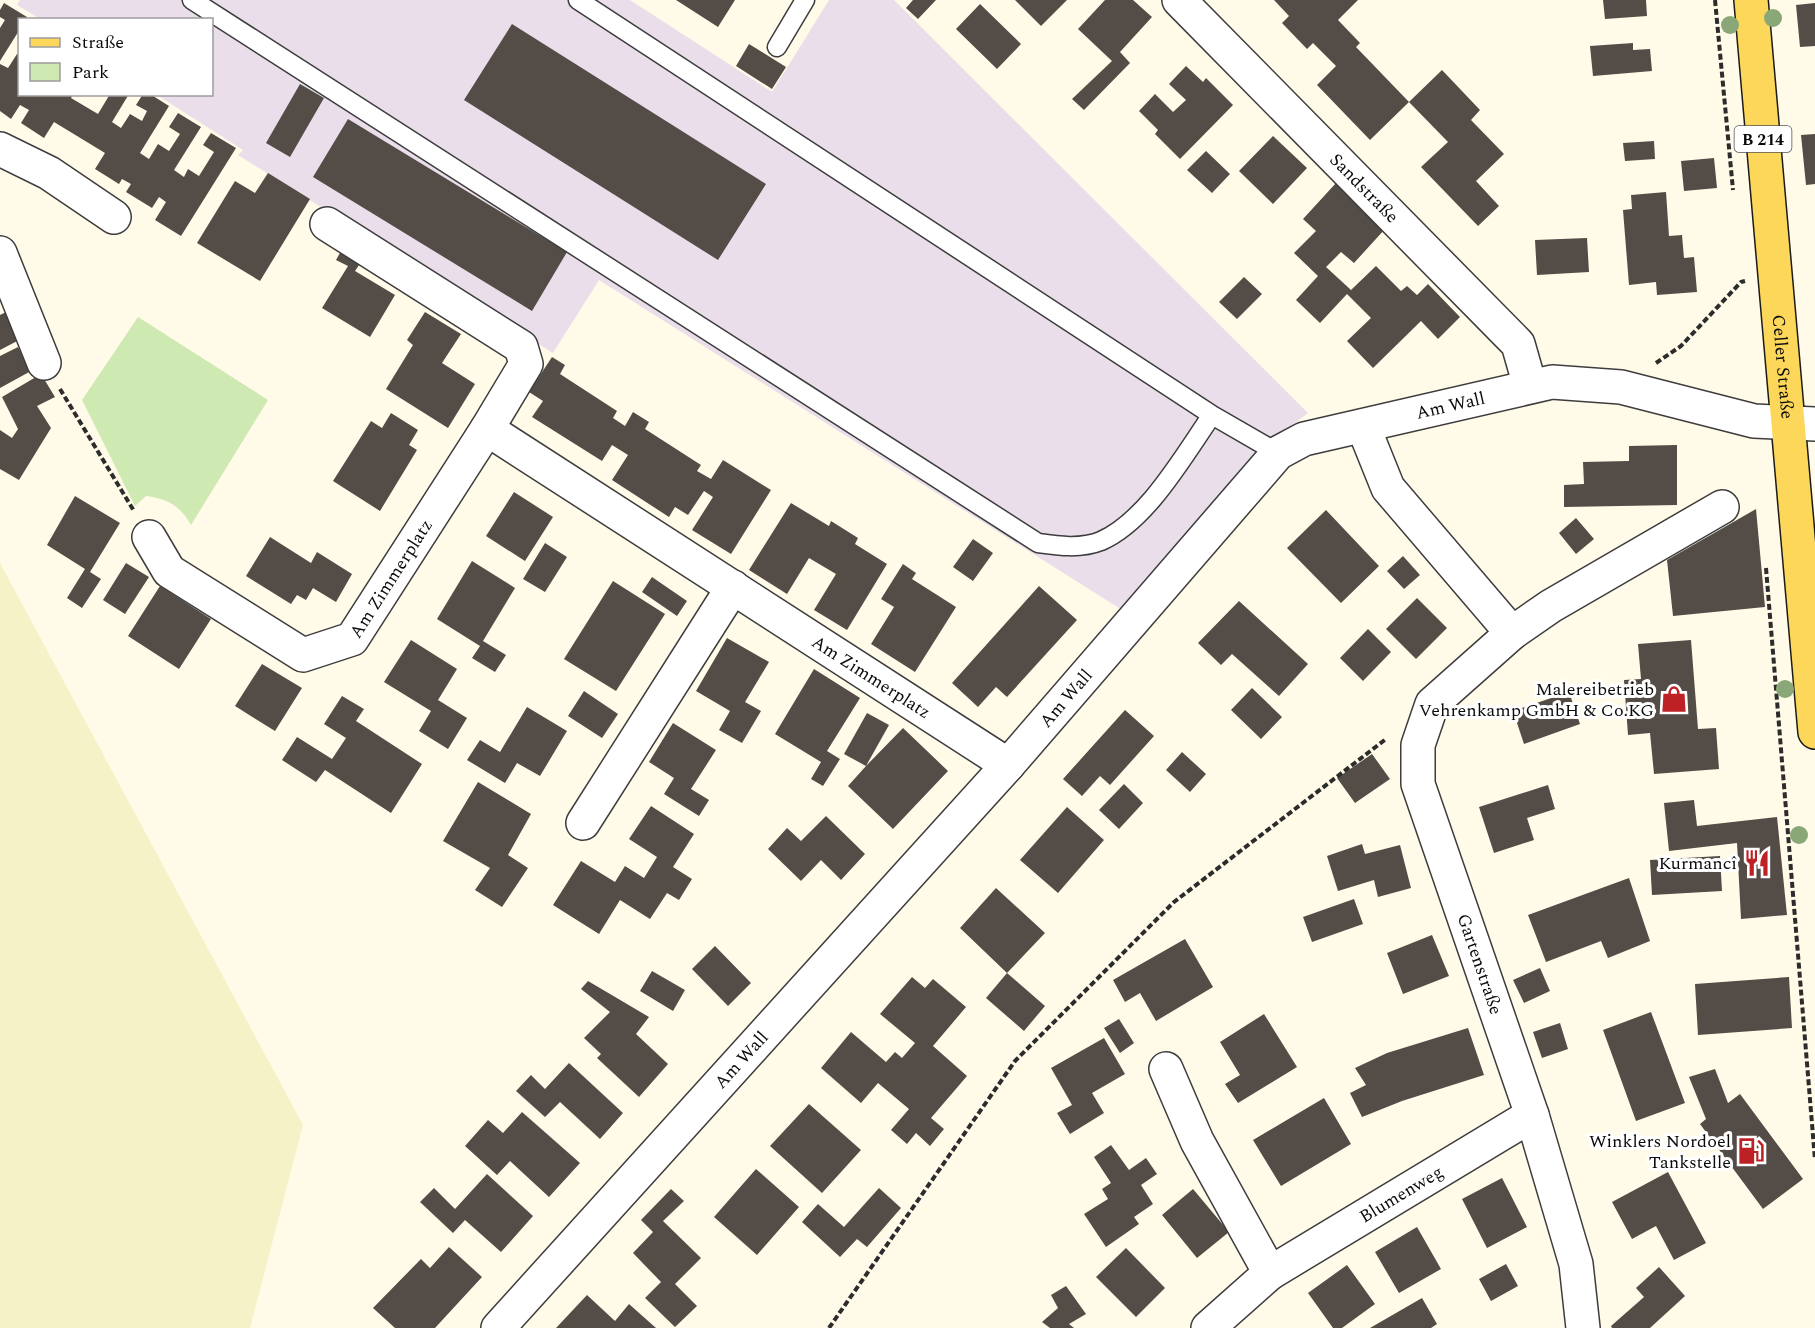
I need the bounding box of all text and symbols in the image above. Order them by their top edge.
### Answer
legend [18,18,213,96]
text: Straße [72,29,124,56]
text: Park [72,59,109,86]
road number: B 214 [1734,126,1792,152]
street label: Sandstraße [1323,147,1405,230]
street label: Celler Straße [1765,313,1801,420]
street label: Am Wall [1413,385,1488,427]
street label: Am Zimmerplatz [343,514,440,644]
street label: Am Zimmerplatz [806,629,936,726]
street label: Am Wall [1033,663,1099,734]
place label: Malereibetrieb Vehrenkamp GmbH & Co.KG [1419,676,1654,724]
shop icon: Malereibetrieb Vehrenkamp GmbH & Co.KG [1659,684,1689,714]
restaurant icon: Kurmancî [1742,848,1772,878]
place label: Kurmancî [1658,850,1737,877]
street label: Gartenstraße [1450,910,1509,1018]
street label: Am Wall [708,1025,775,1095]
place label: Winklers Nordoel Tankstelle [1589,1128,1731,1176]
fuel station icon: Winklers Nordoel Tankstelle [1736,1136,1766,1166]
street label: Blumenweg [1354,1159,1448,1230]

